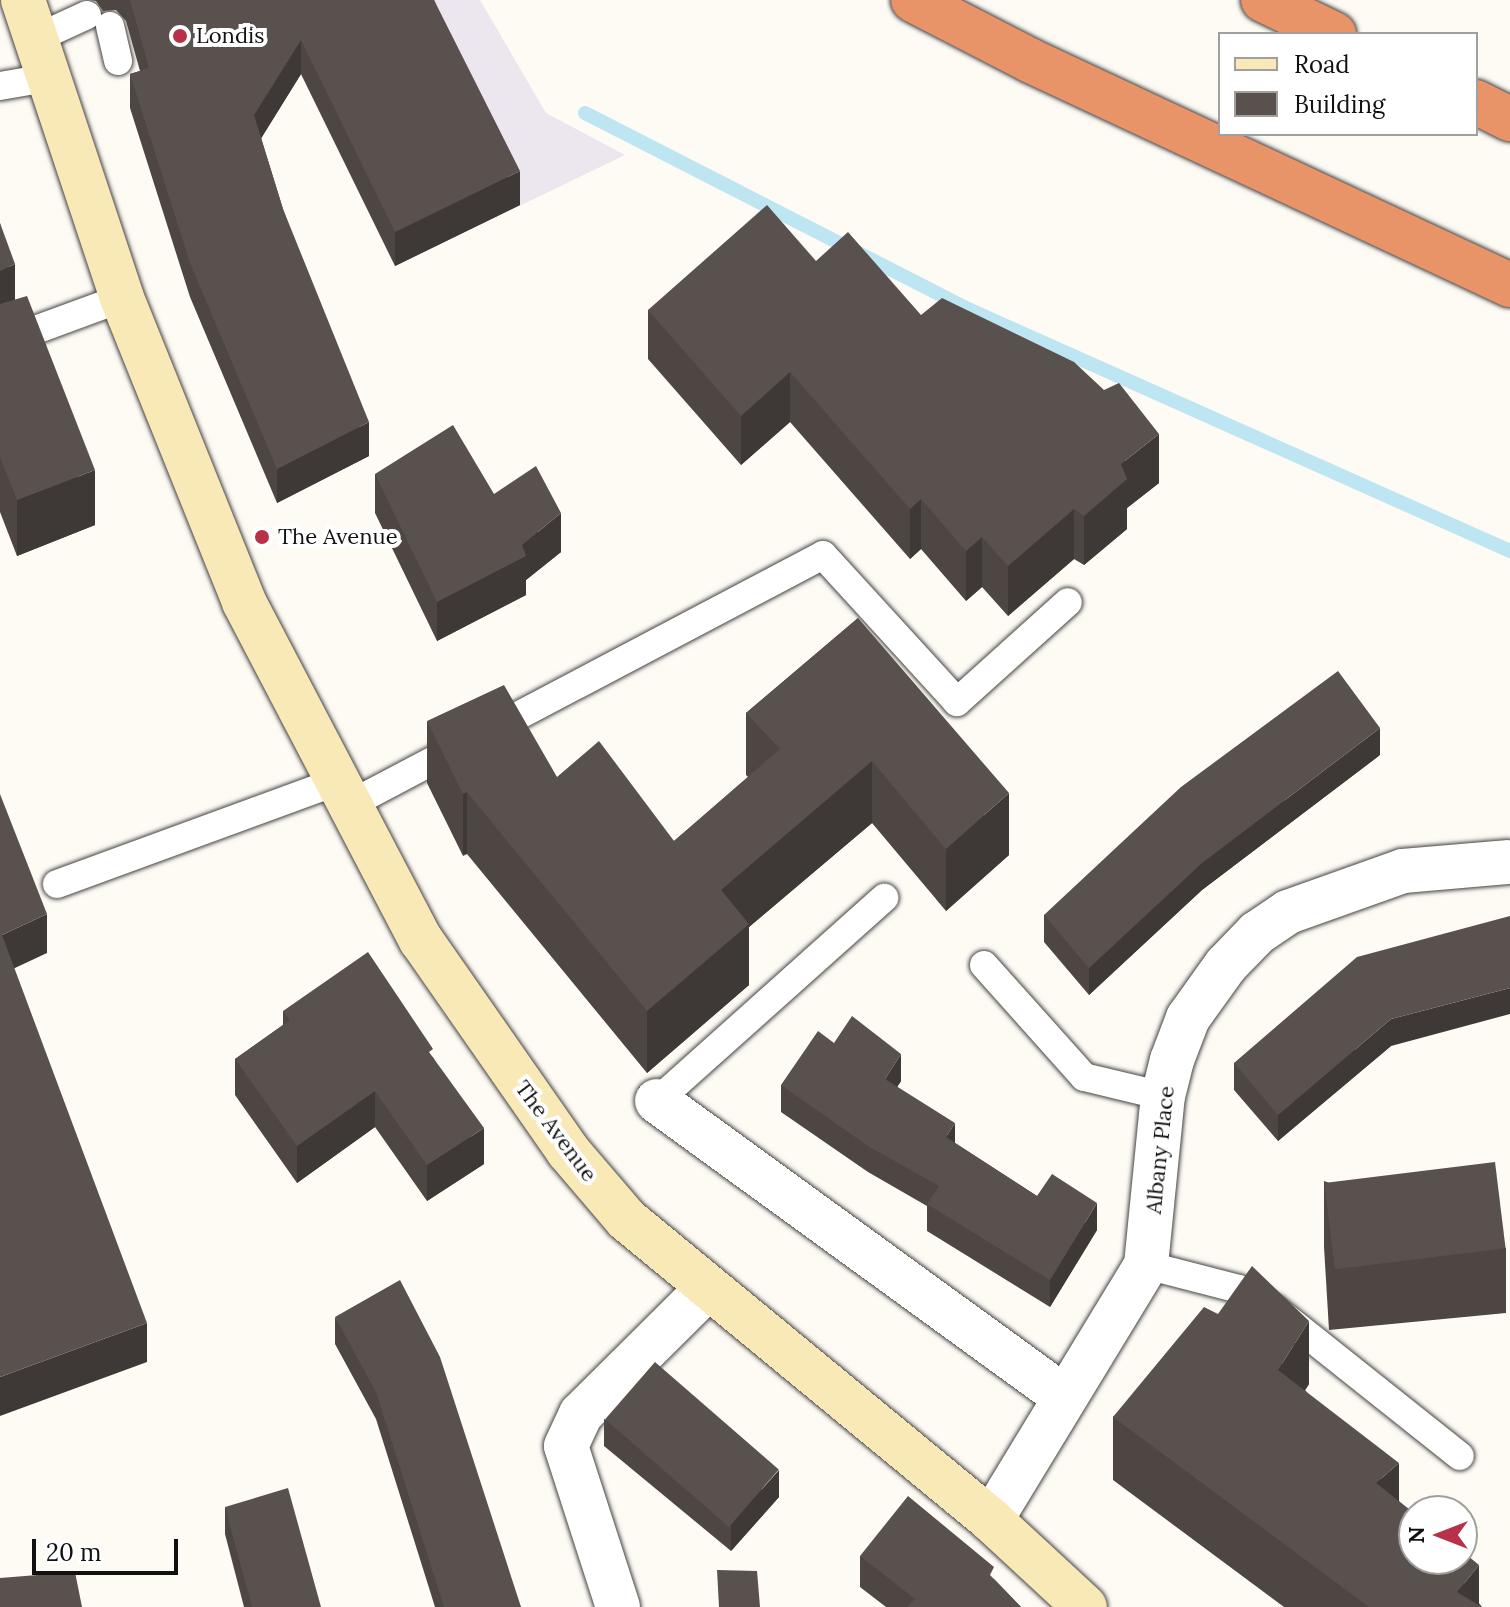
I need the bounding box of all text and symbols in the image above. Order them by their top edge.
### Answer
place label: Londis [196,23,264,49]
marker: Londis [171,27,189,45]
legend [1218,32,1478,136]
text: Road [1294,49,1350,80]
text: Building [1294,89,1385,120]
place label: The Avenue [278,524,398,550]
marker: The Avenue [253,528,271,546]
street label: The Avenue [509,1075,603,1187]
street label: Albany Place [1140,1085,1180,1215]
north arrow [1398,1495,1478,1575]
scale bar [36,1523,182,1573]
text: N [1402,1527,1430,1544]
text: 20 m [46,1537,102,1568]

